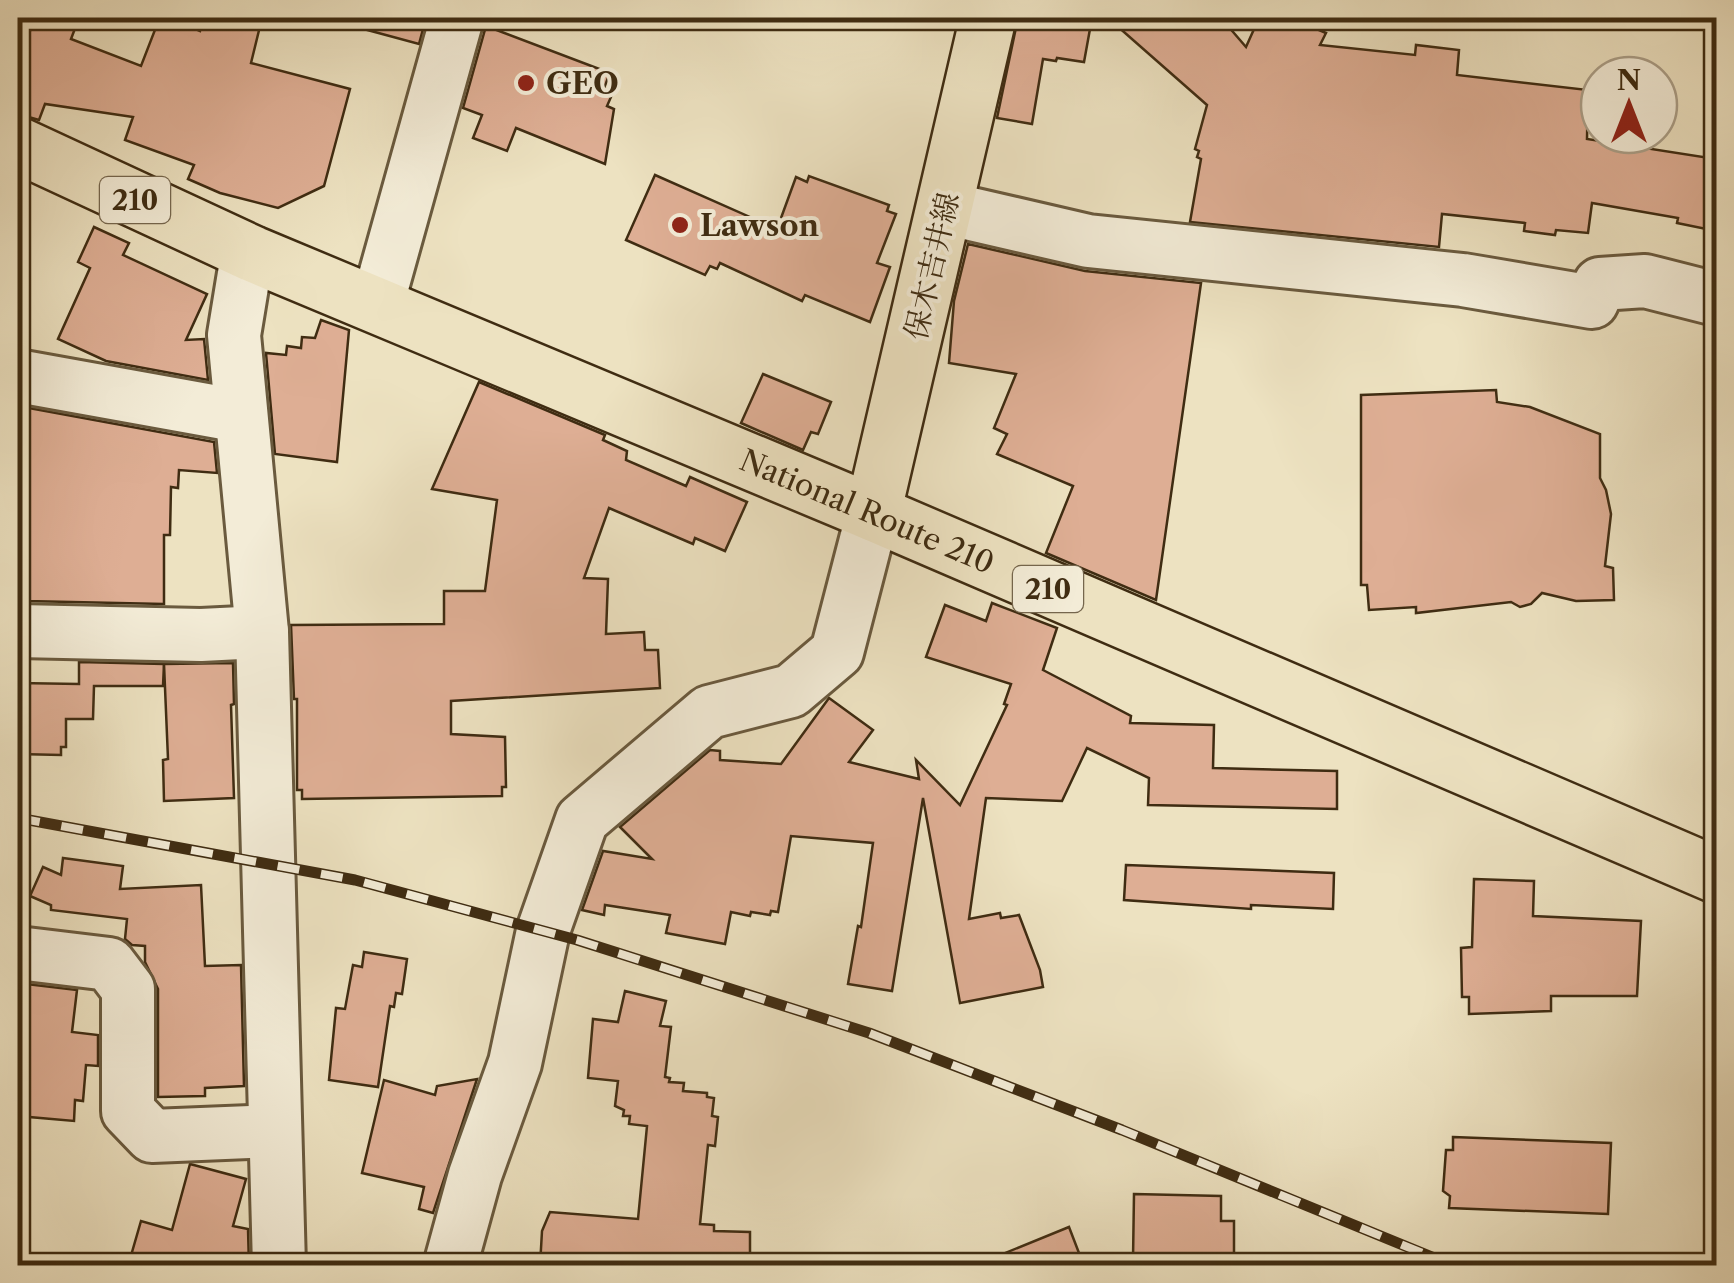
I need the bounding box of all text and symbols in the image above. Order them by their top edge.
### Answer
north arrow [1579,55,1679,155]
text: N [1617,63,1641,97]
place label: GEO [546,65,619,102]
marker: GEO [515,72,537,94]
road number: 210 [100,177,170,223]
street label: 保木吉井線 [897,189,967,343]
place label: Lawson [700,207,820,244]
marker: Lawson [669,214,691,236]
street label: National Route 210 [735,441,1000,581]
road number: 210 [1013,566,1083,612]

